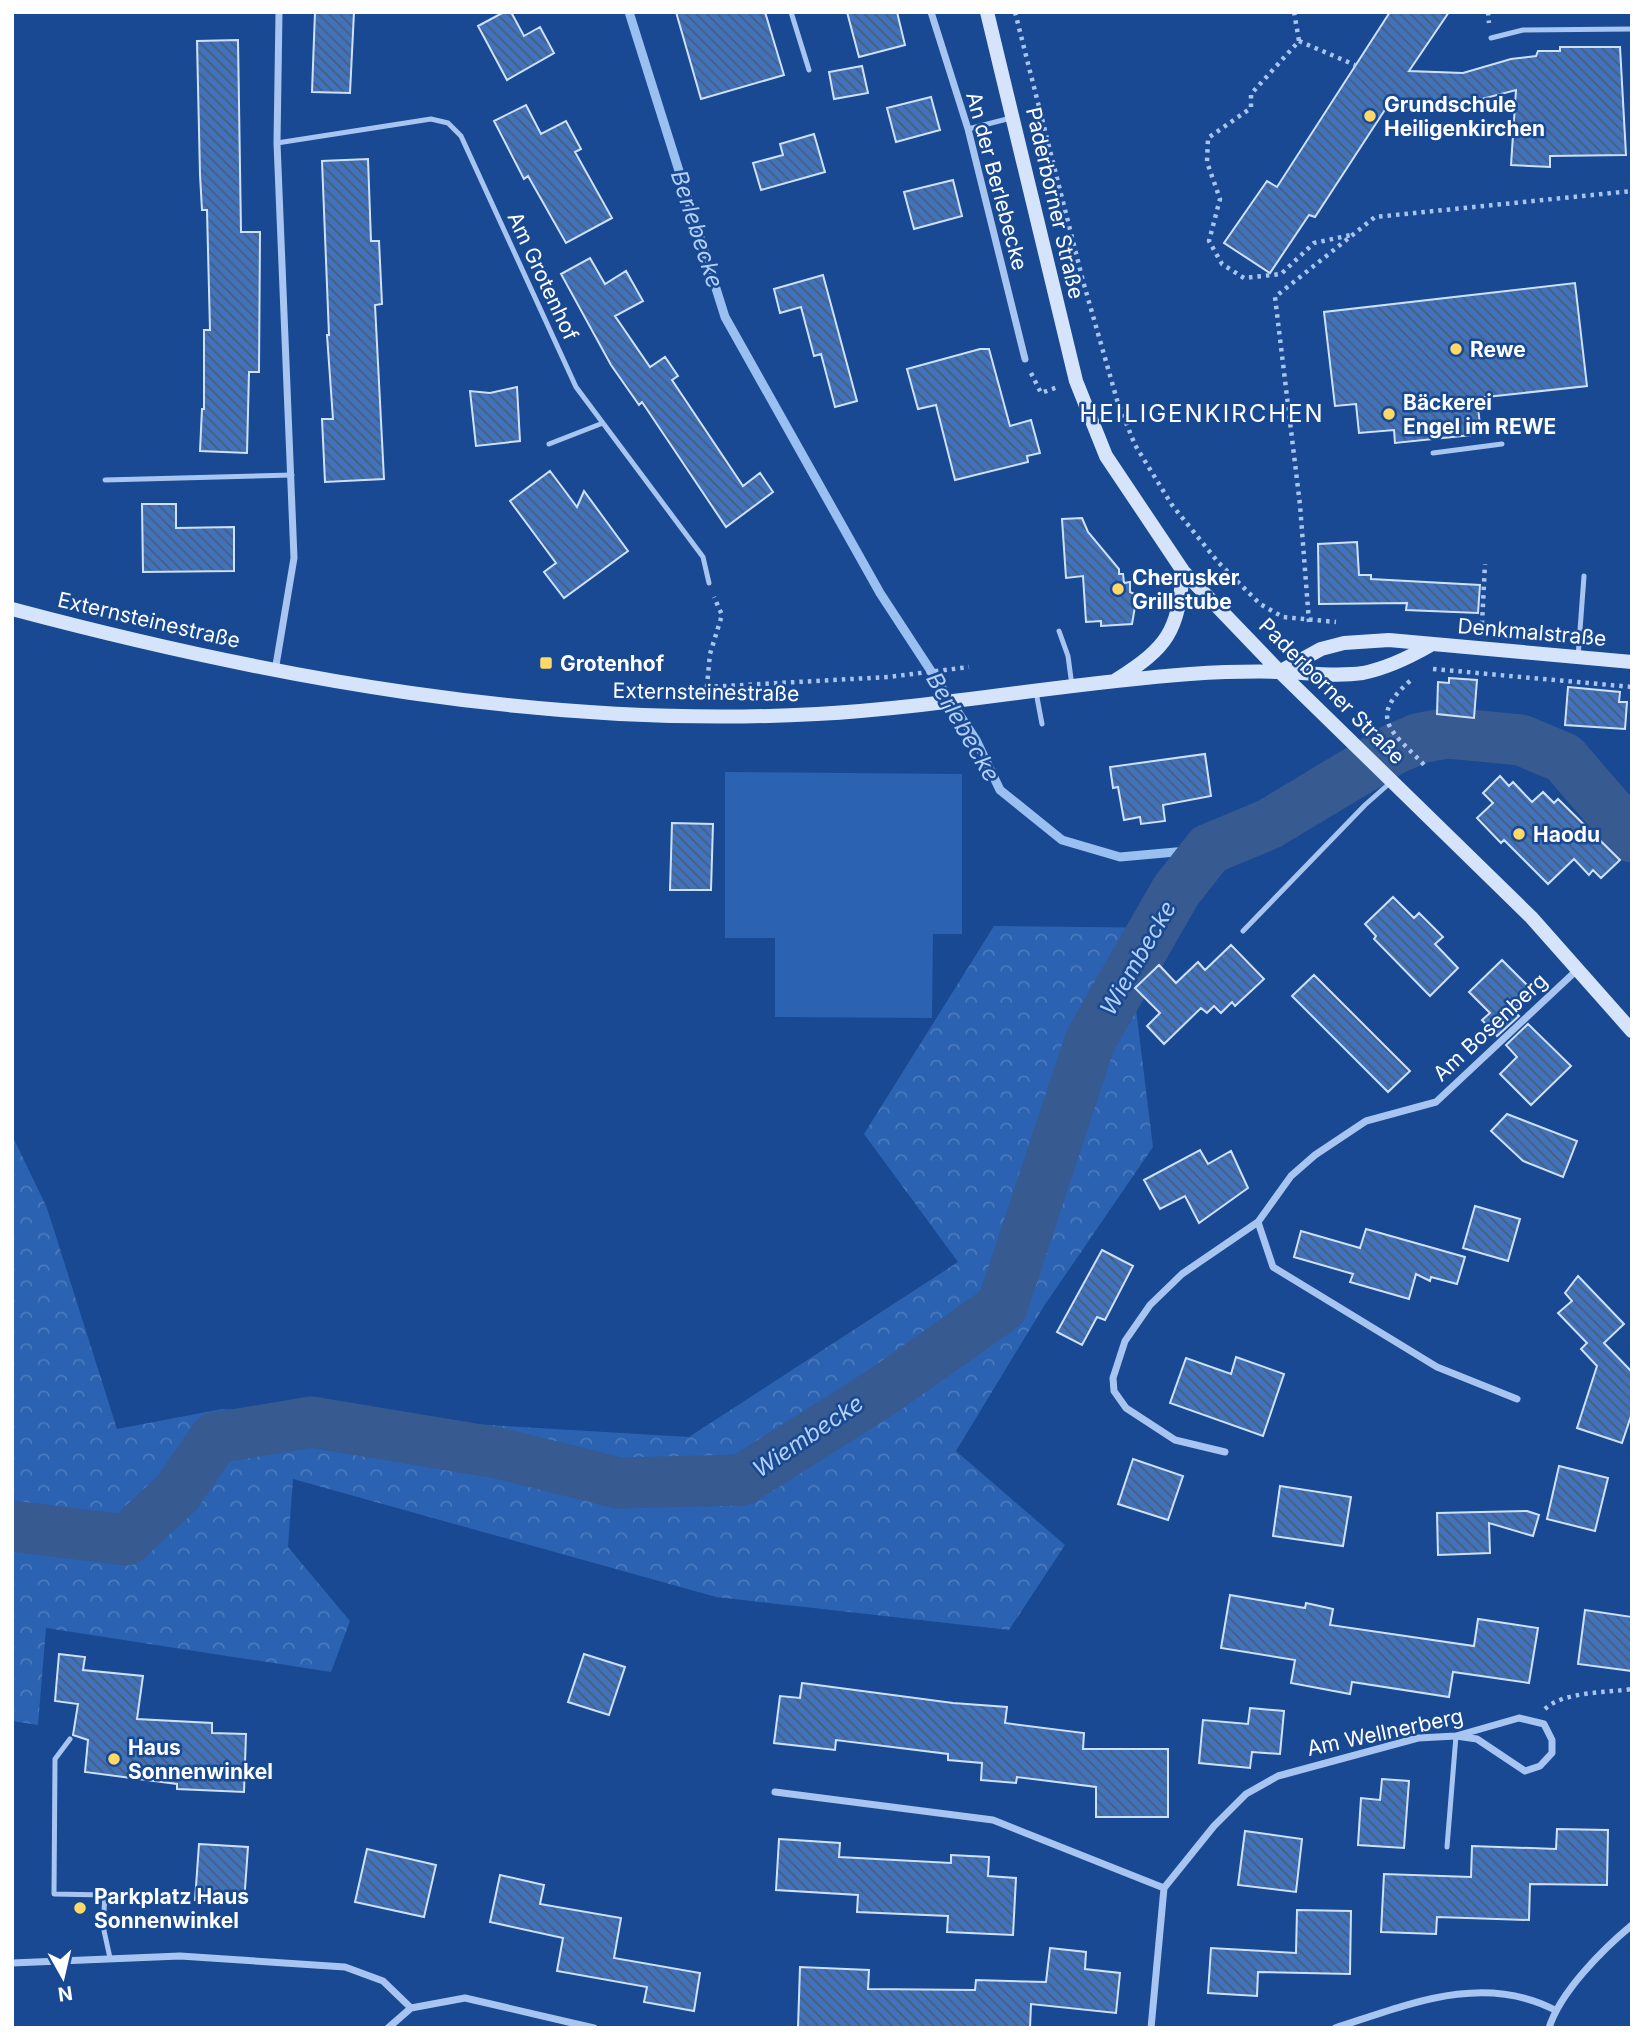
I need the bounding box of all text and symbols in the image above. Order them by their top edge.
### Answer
street label: An der Berlebecke [961,89,1033,273]
place label: Grundschule Heiligenkirchen [1384,92,1545,141]
street label: Paderborner Straße [1021,105,1089,301]
marker: Grundschule Heiligenkirchen [1362,108,1378,124]
water label: Berlebecke [665,167,729,291]
street label: Am Grotenhof [502,208,584,344]
place label: Rewe [1470,337,1526,362]
marker: Rewe [1448,341,1464,357]
place label: Bäckerei Engel im REWE [1403,390,1556,439]
district label: HEILIGENKIRCHEN [1079,399,1325,428]
marker: Bäckerei Engel im REWE [1381,406,1397,422]
place label: Cherusker Grillstube [1132,565,1240,614]
marker: Cherusker Grillstube [1110,581,1126,597]
street label: Externsteinestraße [55,587,243,653]
street label: Paderborner Straße [1254,613,1410,769]
street label: Denkmalstraße [1456,613,1608,651]
place label: Grotenhof [560,651,665,676]
marker: Grotenhof [538,655,554,671]
water label: Berlebecke [920,667,1006,787]
street label: Externsteinestraße [612,678,800,706]
place label: Haodu [1533,822,1600,847]
marker: Haodu [1511,826,1527,842]
water label: Wiembecke [1094,896,1182,1020]
street label: Am Bosenberg [1428,968,1552,1086]
water label: Wiembecke [747,1389,869,1483]
street label: Am Wellnerberg [1305,1703,1465,1761]
place label: Haus Sonnenwinkel [128,1735,273,1784]
marker: Haus Sonnenwinkel [106,1751,122,1767]
place label: Parkplatz Haus Sonnenwinkel [94,1884,249,1933]
marker: Parkplatz Haus Sonnenwinkel [72,1900,88,1916]
north arrow [28,1942,98,2012]
text: N [57,1981,74,2006]

